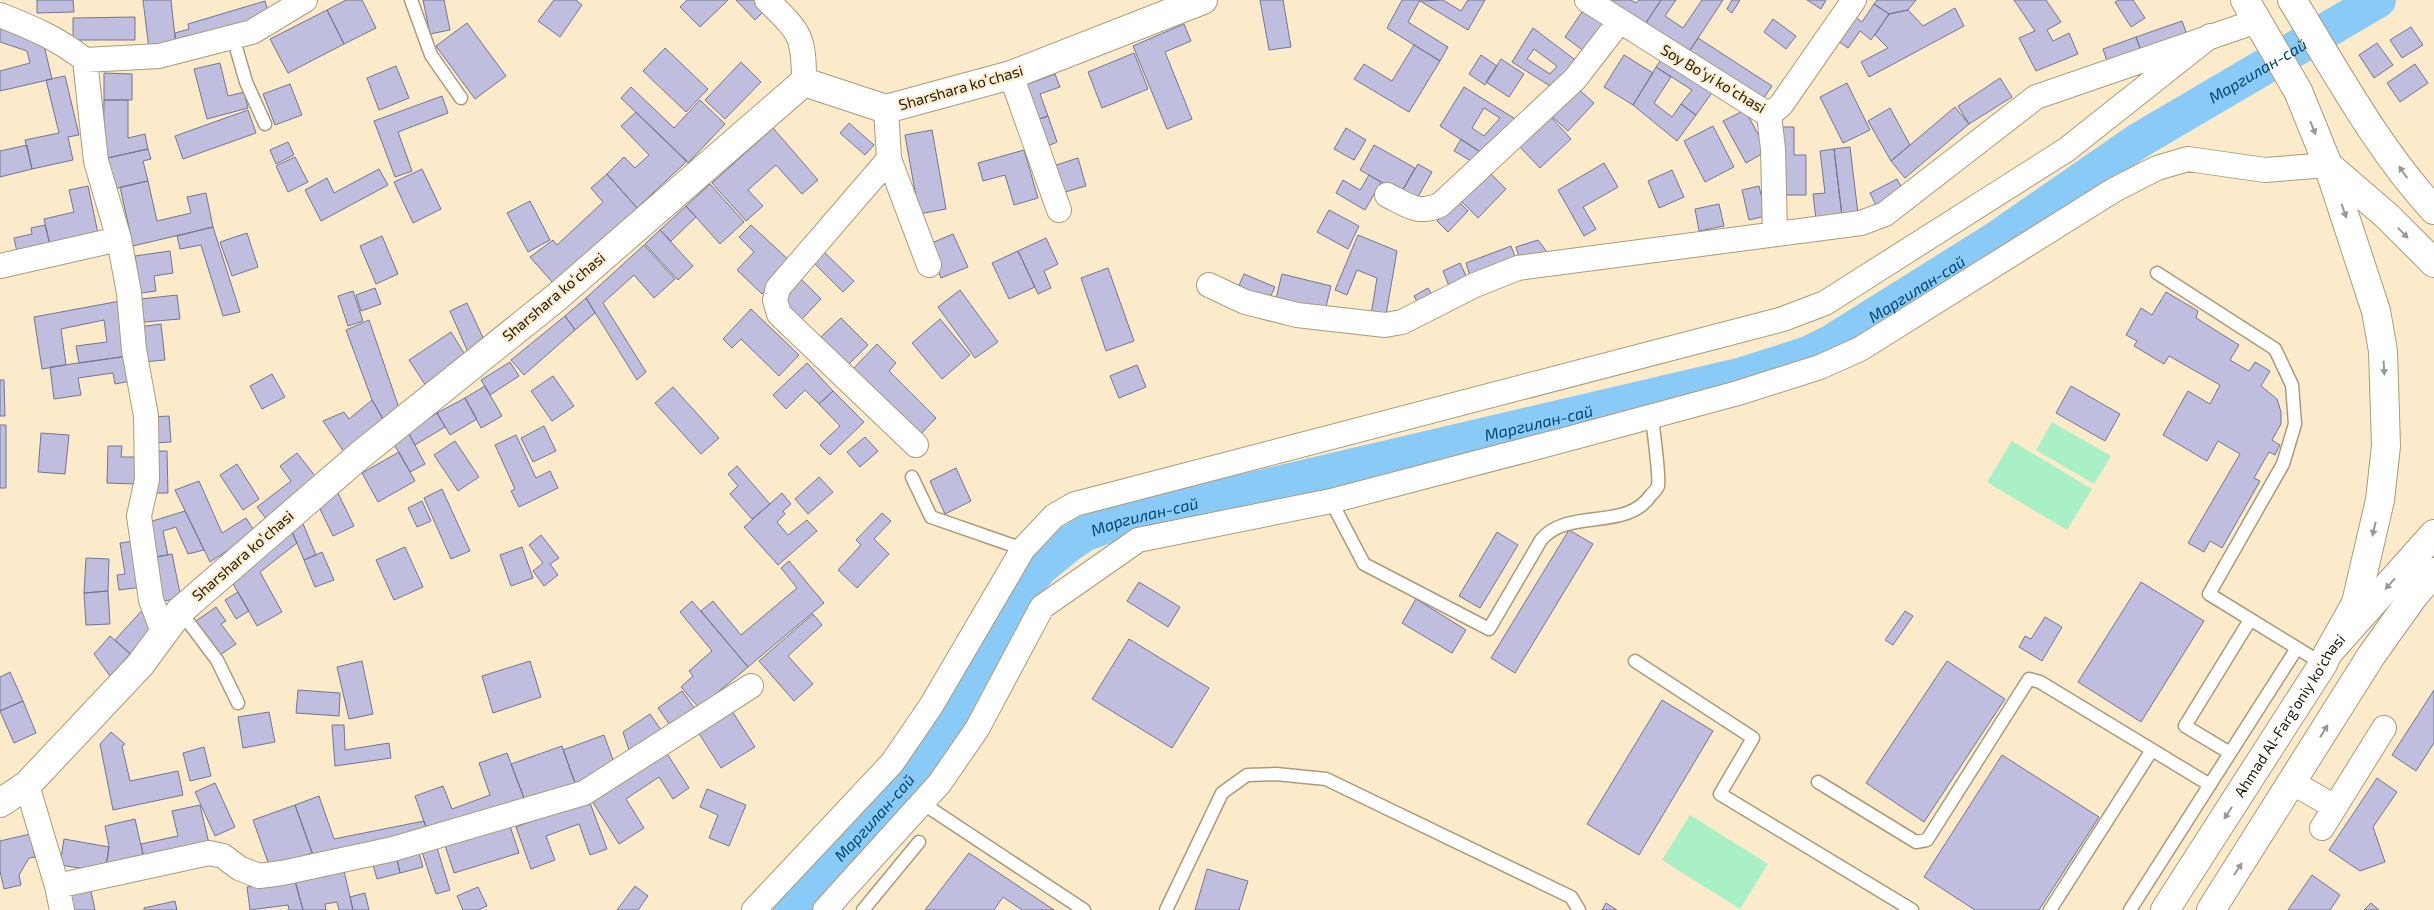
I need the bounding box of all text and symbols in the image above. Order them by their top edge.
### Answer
water label: Маргилан-сай [2205,34,2310,107]
street label: Soy Boʻyi koʻchasi [1658,40,1769,117]
street label: Sharshara koʻchasi [896,61,1025,113]
one-way arrow [2309,121,2317,136]
one-way arrow [2398,165,2408,179]
one-way arrow [2340,204,2348,219]
one-way arrow [2397,226,2409,238]
street label: Sharshara koʻchasi [498,248,608,344]
water label: Маргилан-сай [1865,251,1968,326]
one-way arrow [2381,360,2389,376]
water label: Маргилан-сай [1482,400,1594,444]
water label: Маргилан-сай [1088,493,1200,540]
street label: Sharshara koʻchasi [188,506,297,604]
one-way arrow [2370,522,2378,537]
one-way arrow [2384,577,2396,589]
street label: Ahmad Al-Farg'oniy ko'chasi [2230,630,2349,800]
one-way arrow [2320,725,2329,738]
water label: Маргилан-сай [830,770,918,865]
one-way arrow [2223,806,2232,819]
one-way arrow [2233,862,2242,876]

